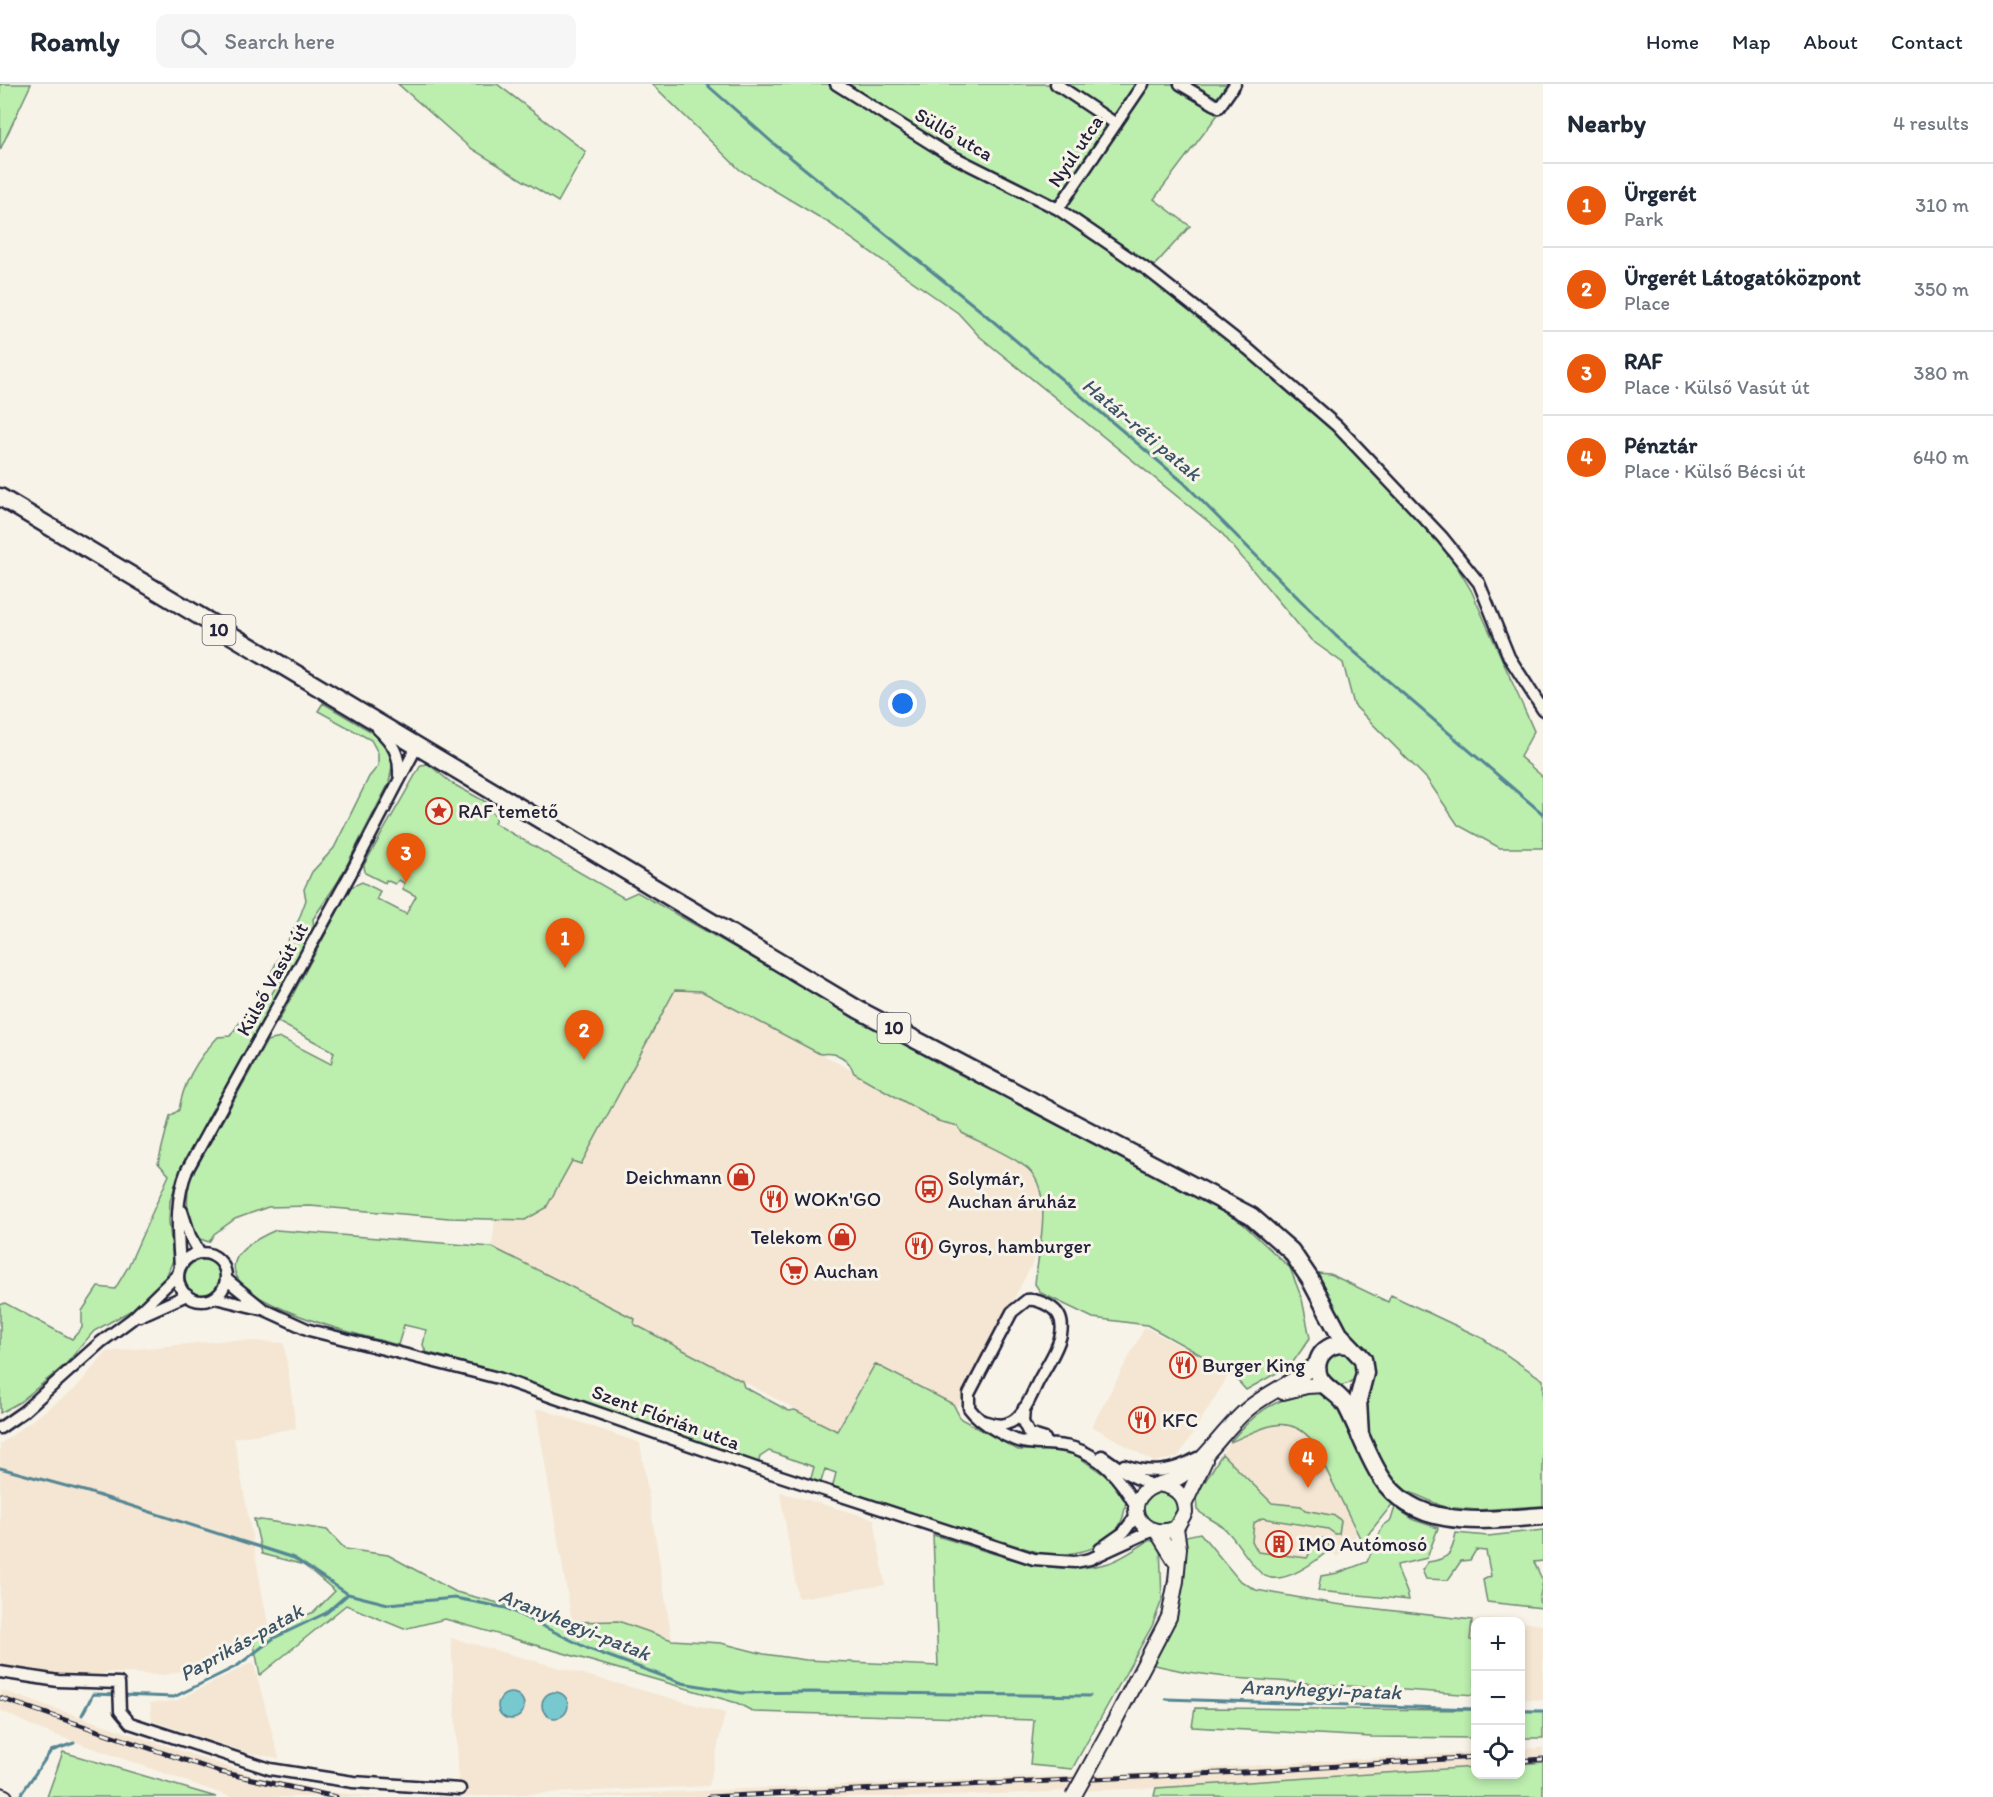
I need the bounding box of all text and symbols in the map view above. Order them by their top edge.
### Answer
search box [156,14,576,68]
text: Roamly [30,24,120,58]
icon: search [177,25,210,58]
text: Search here [225,28,335,55]
text: Home [1646,29,1699,54]
text: Map [1732,29,1771,54]
text: About [1804,29,1858,54]
text: Contact [1891,29,1963,54]
street label: Süllő utca [911,102,997,166]
text: Nearby [1567,107,1646,139]
street label: Nyúl utca [1042,110,1108,192]
text: 4 results [1893,111,1969,135]
text: Ürgerét [1624,180,1697,207]
text: 1 [1582,193,1591,217]
text: 310 m [1915,193,1969,217]
text: Park [1624,207,1663,231]
text: Ürgerét Látogatóközpont [1624,264,1861,291]
text: 2 [1581,277,1592,301]
text: 350 m [1914,277,1969,301]
text: Place [1624,291,1670,315]
text: RAF [1624,348,1663,375]
text: 3 [1581,361,1592,385]
text: 380 m [1914,361,1969,385]
water label: Határ-réti patak [1078,372,1207,487]
text: Place · Külső Vasút út [1624,375,1810,399]
text: Pénztár [1624,432,1697,459]
text: 4 [1580,445,1593,469]
text: 640 m [1913,445,1969,469]
text: Place · Külső Bécsi út [1624,459,1806,483]
road number: 10 [202,615,236,645]
your location [888,689,917,718]
place icon: RAF temető [424,796,454,826]
place label: RAF temető [458,799,558,823]
pin: 3 [386,834,426,883]
street label: Külső Vasút út [231,918,313,1040]
pin: 1 [546,918,584,968]
pin: 2 [564,1010,604,1060]
road number: 10 [878,1013,910,1043]
shop icon: Deichmann [726,1162,756,1192]
place label: Deichmann [625,1165,722,1189]
place label: Solymár, Auchan áruház [948,1166,1077,1213]
bus stop icon: Solymár, Auchan áruház [914,1174,944,1204]
restaurant icon: WOKn'GO [759,1184,789,1214]
place label: WOKn'GO [794,1187,881,1211]
shop icon: Telekom [827,1222,857,1252]
place label: Telekom [751,1225,822,1249]
restaurant icon: Gyros, hamburger [904,1231,934,1261]
place label: Gyros, hamburger [938,1234,1091,1258]
supermarket icon: Auchan [779,1256,809,1286]
place label: Auchan [814,1259,878,1283]
restaurant icon: Burger King [1168,1350,1198,1380]
place label: Burger King [1202,1353,1306,1377]
street label: Szent Flórián utca [589,1379,744,1455]
restaurant icon: KFC [1127,1405,1157,1435]
place label: KFC [1162,1408,1198,1432]
pin: 4 [1288,1438,1328,1488]
building icon: IMO Autómosó [1264,1529,1294,1559]
place label: IMO Autómosó [1298,1532,1427,1556]
water label: Aranyhegyi-patak [496,1582,655,1666]
water label: Paprikás-patak [175,1597,308,1686]
map controls [1471,1617,1525,1779]
button: + [1471,1617,1525,1671]
button: − [1471,1671,1525,1725]
water label: Aranyhegyi-patak [1240,1674,1403,1704]
button: locate [1471,1725,1525,1779]

